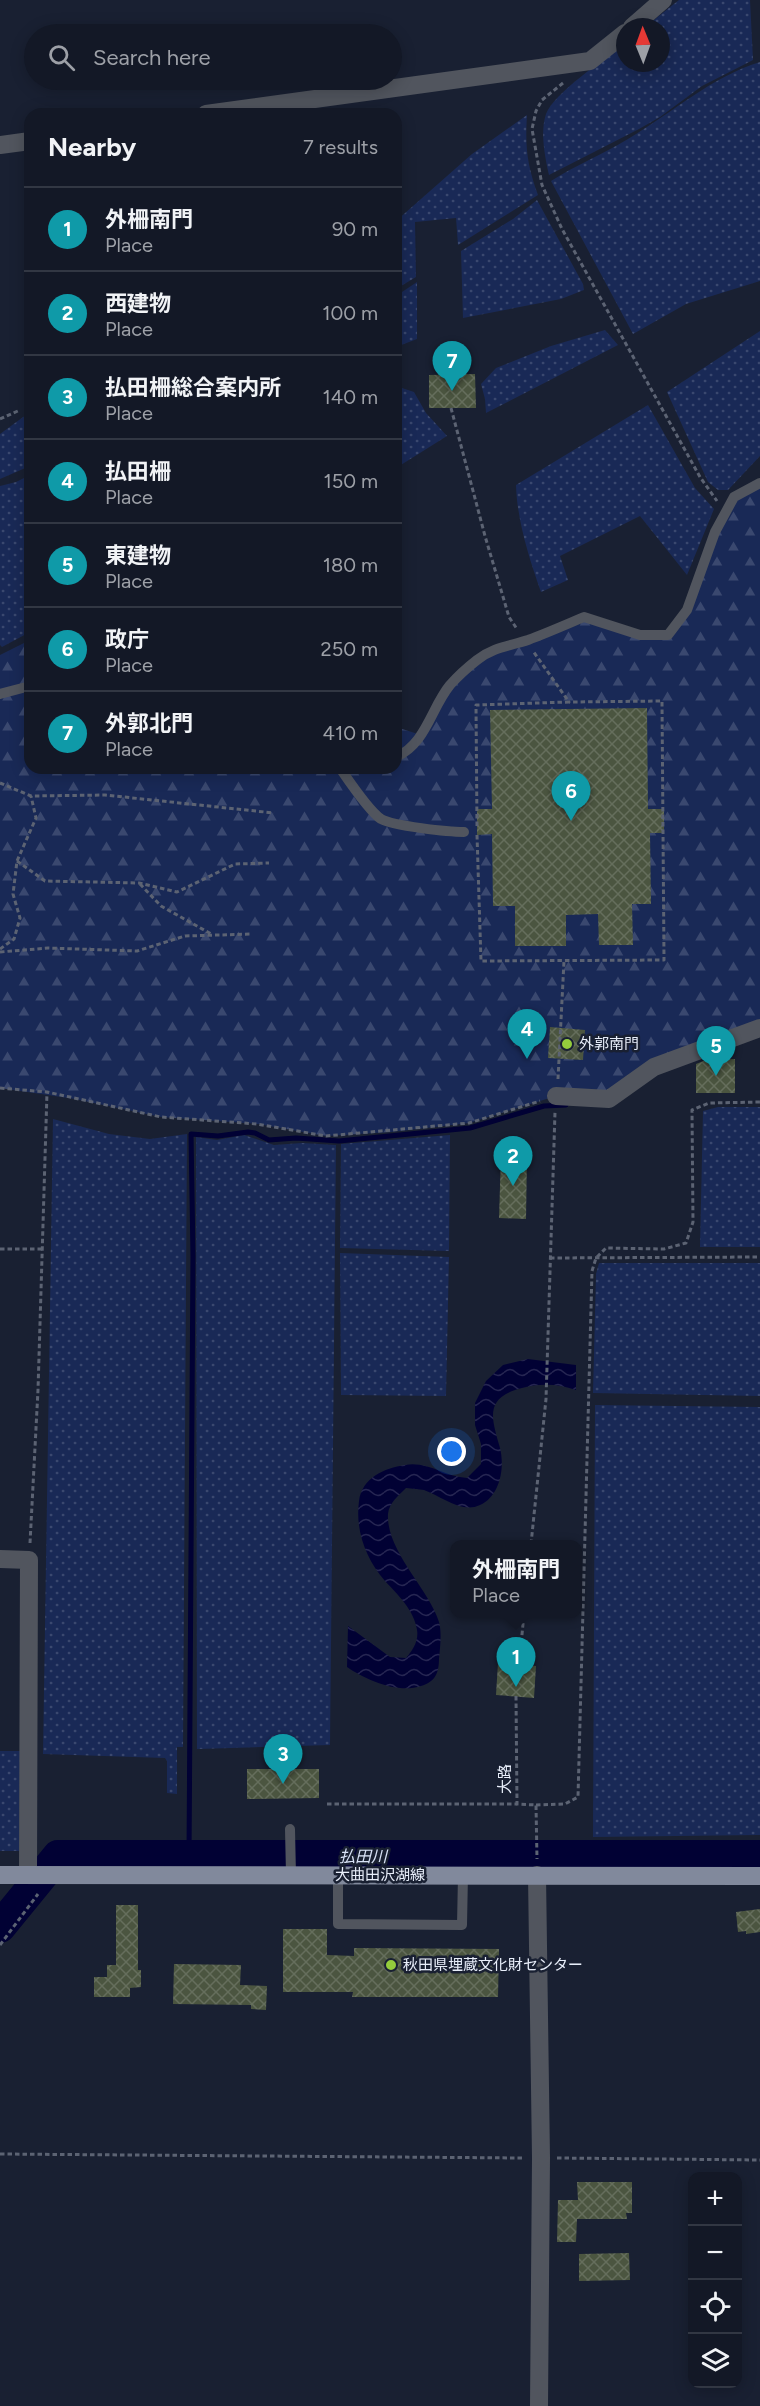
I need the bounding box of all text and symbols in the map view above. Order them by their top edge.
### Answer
north arrow [616,18,670,72]
search box [24,24,402,90]
icon: search [45,41,78,74]
text: Search here [93,44,211,71]
text: Nearby [48,131,136,163]
text: 7 results [303,135,378,159]
text: 外柵南門 [105,206,193,233]
text: 1 [63,217,72,241]
text: 90 m [332,217,378,241]
text: Place [105,233,153,257]
text: 西建物 [105,290,171,317]
text: 2 [62,301,73,325]
text: 100 m [322,301,378,325]
text: Place [105,317,153,341]
pin: 7 [432,342,472,391]
text: 払田柵総合案内所 [105,374,281,401]
text: 3 [62,385,73,409]
text: 140 m [323,385,378,409]
text: Place [105,401,153,425]
text: 払田柵 [105,458,171,485]
text: 4 [61,469,74,493]
text: 150 m [323,469,378,493]
text: Place [105,485,153,509]
text: 東建物 [105,542,171,569]
text: 5 [62,553,73,577]
text: 180 m [323,553,378,577]
text: Place [105,569,153,593]
text: 政庁 [105,626,149,653]
text: 6 [62,637,73,661]
text: 250 m [321,637,378,661]
text: Place [105,653,153,677]
text: 外郭北門 [105,710,193,737]
text: 7 [62,721,73,745]
text: 410 m [323,721,378,745]
text: Place [105,737,153,761]
pin: 6 [552,772,590,821]
pin: 4 [508,1010,546,1059]
pin: 5 [696,1026,736,1076]
place label: 外郭南門 [579,1035,639,1053]
marker: 外郭南門 [560,1037,574,1051]
pin: 2 [494,1136,532,1186]
your location [437,1437,466,1466]
popup [450,1540,582,1618]
text: 外柵南門 [472,1556,560,1583]
text: Place [472,1583,520,1607]
pin: 1 [496,1638,536,1687]
pin: 3 [264,1734,302,1784]
street label: 大路 [496,1764,514,1794]
water label: 払田川 [339,1847,389,1866]
street label: 大曲田沢湖線 [335,1866,425,1884]
place label: 秋田県埋蔵文化財センター [403,1956,583,1974]
marker: 秋田県埋蔵文化財センター [384,1958,398,1972]
map controls [688,2172,742,2388]
button: + [688,2172,742,2226]
button: − [688,2226,742,2280]
button: locate [688,2280,742,2334]
button: layers [688,2334,742,2388]

